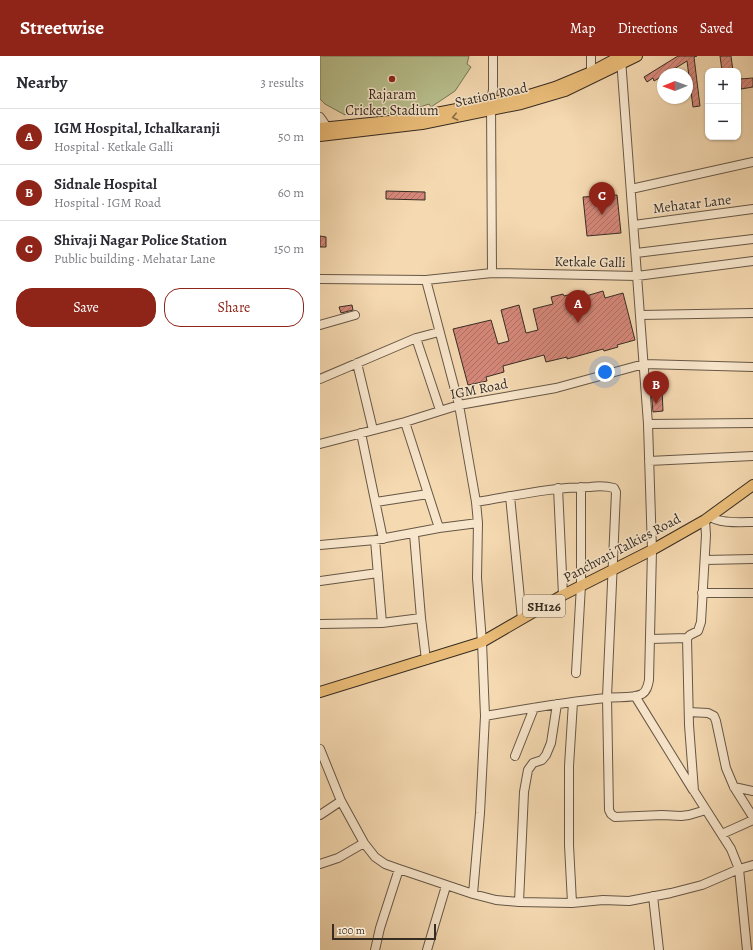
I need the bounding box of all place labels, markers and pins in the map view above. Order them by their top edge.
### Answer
marker: Rajaram Cricket Stadium [387,74,397,84]
place label: Rajaram Cricket Stadium [345,85,439,120]
pin: C [589,182,615,215]
pin: A [565,290,591,323]
pin: B [643,371,669,404]

